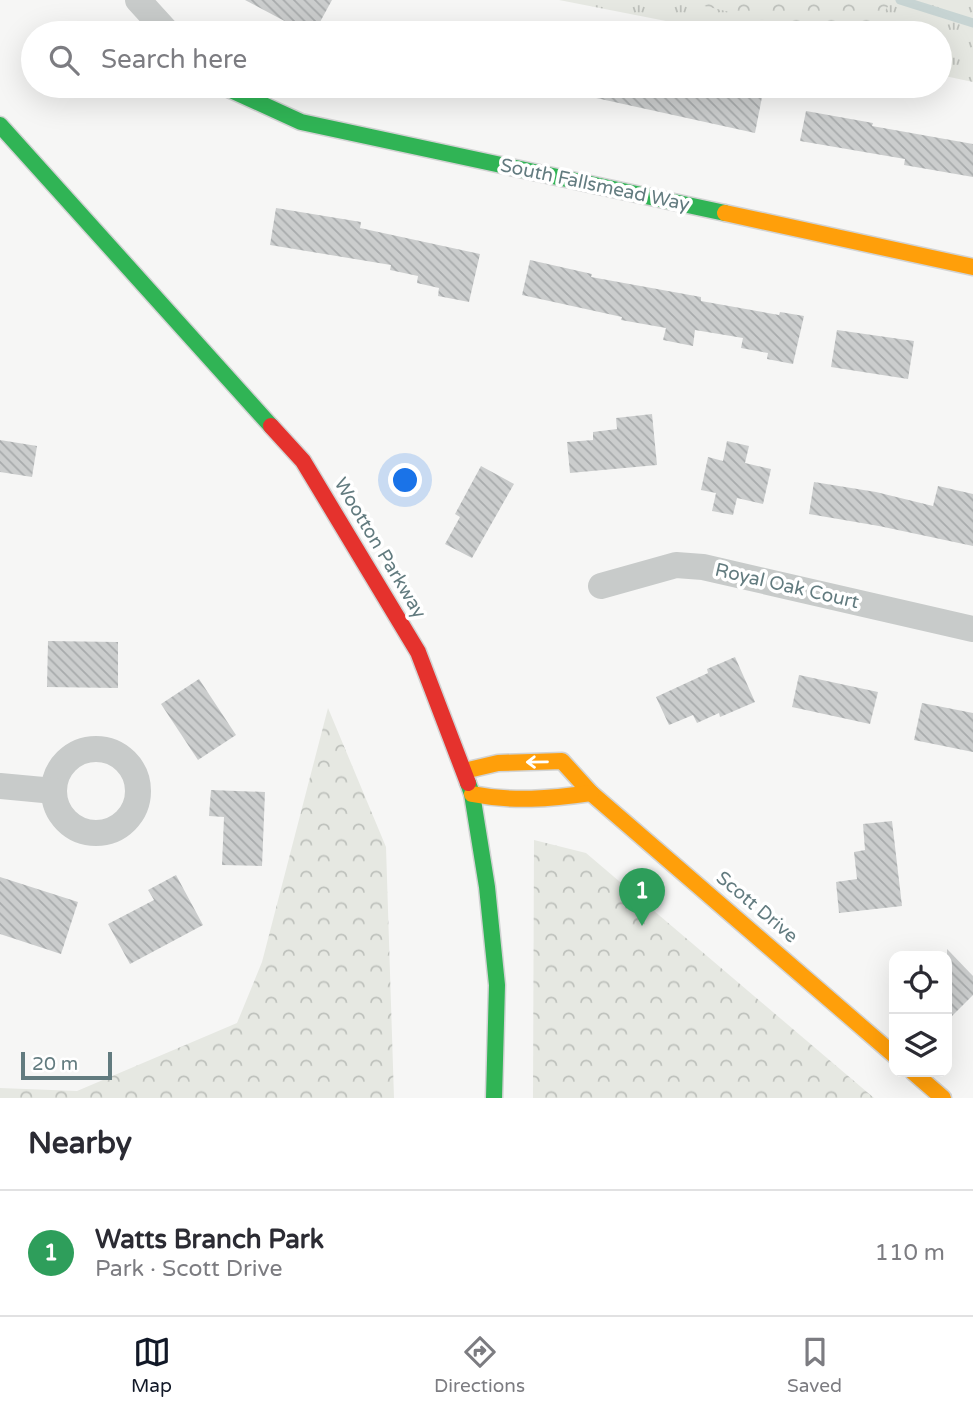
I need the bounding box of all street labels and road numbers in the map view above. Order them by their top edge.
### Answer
street label: South Fallsmead Way [498,154,692,216]
street label: Wootton Parkway [329,474,431,622]
street label: Royal Oak Court [713,559,861,613]
street label: Scott Drive [712,867,802,947]

